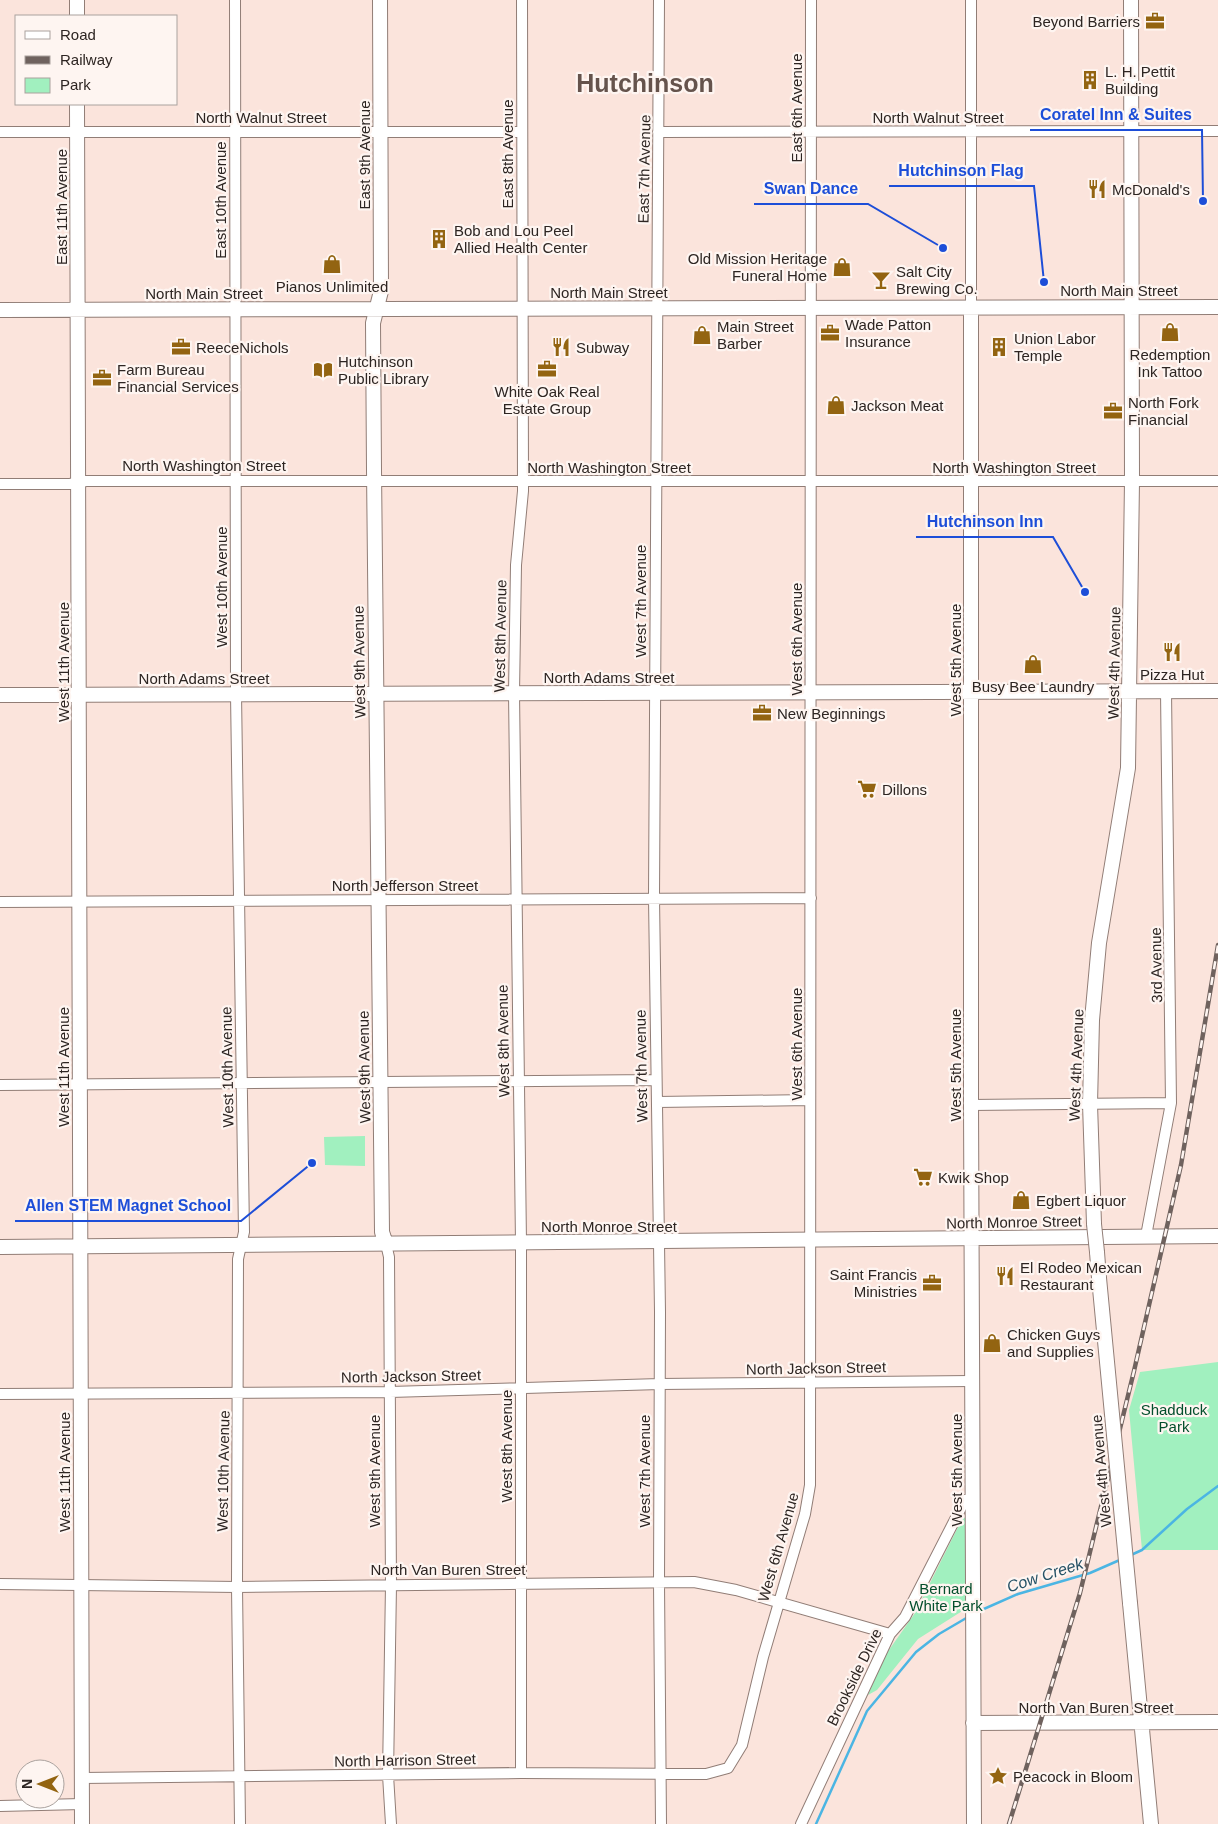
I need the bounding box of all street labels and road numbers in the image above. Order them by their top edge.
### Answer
street label: East 6th Avenue [788,54,805,162]
street label: East 8th Avenue [499,100,516,208]
street label: East 9th Avenue [356,101,373,209]
street label: North Walnut Street [195,109,327,126]
street label: North Walnut Street [872,109,1004,126]
street label: East 7th Avenue [635,114,653,224]
street label: East 10th Avenue [212,141,229,259]
street label: East 11th Avenue [53,149,70,265]
street label: North Main Street [1060,282,1179,299]
street label: North Main Street [550,284,669,301]
street label: North Main Street [145,285,264,302]
street label: North Washington Street [122,457,287,474]
street label: North Washington Street [527,459,692,476]
street label: North Washington Street [932,459,1097,476]
street label: West 10th Avenue [213,526,230,648]
street label: West 7th Avenue [632,545,649,657]
street label: West 8th Avenue [491,579,509,693]
street label: West 6th Avenue [788,583,805,695]
street label: West 11th Avenue [55,602,72,722]
street label: West 5th Avenue [947,604,964,716]
street label: West 9th Avenue [350,605,368,719]
street label: West 4th Avenue [1105,606,1123,720]
street label: North Adams Street [544,669,675,686]
street label: North Adams Street [139,670,270,687]
street label: North Jefferson Street [332,877,479,894]
street label: 3rd Avenue [1147,927,1165,1003]
street label: West 8th Avenue [494,984,512,1098]
street label: West 6th Avenue [788,988,805,1100]
street label: West 10th Avenue [217,1006,237,1128]
street label: West 11th Avenue [55,1007,72,1127]
street label: West 4th Avenue [1066,1008,1086,1122]
street label: West 7th Avenue [632,1009,650,1123]
street label: West 5th Avenue [947,1009,964,1121]
street label: West 9th Avenue [355,1010,373,1124]
street label: North Monroe Street [946,1212,1083,1232]
street label: North Monroe Street [541,1218,678,1235]
street label: North Jackson Street [746,1358,887,1378]
street label: North Jackson Street [341,1366,482,1386]
street label: West 8th Avenue [498,1390,515,1502]
street label: West 10th Avenue [213,1410,233,1532]
street label: West 11th Avenue [56,1412,73,1532]
street label: West 5th Avenue [948,1414,965,1526]
street label: West 4th Avenue [1088,1414,1114,1528]
street label: West 9th Avenue [366,1415,383,1527]
street label: West 7th Avenue [636,1415,653,1527]
street label: West 6th Avenue [754,1490,802,1604]
street label: North Van Buren Street [371,1561,526,1578]
street label: Brookside Drive [823,1626,885,1728]
street label: North Van Buren Street [1019,1699,1174,1716]
street label: North Harrison Street [334,1750,477,1770]

